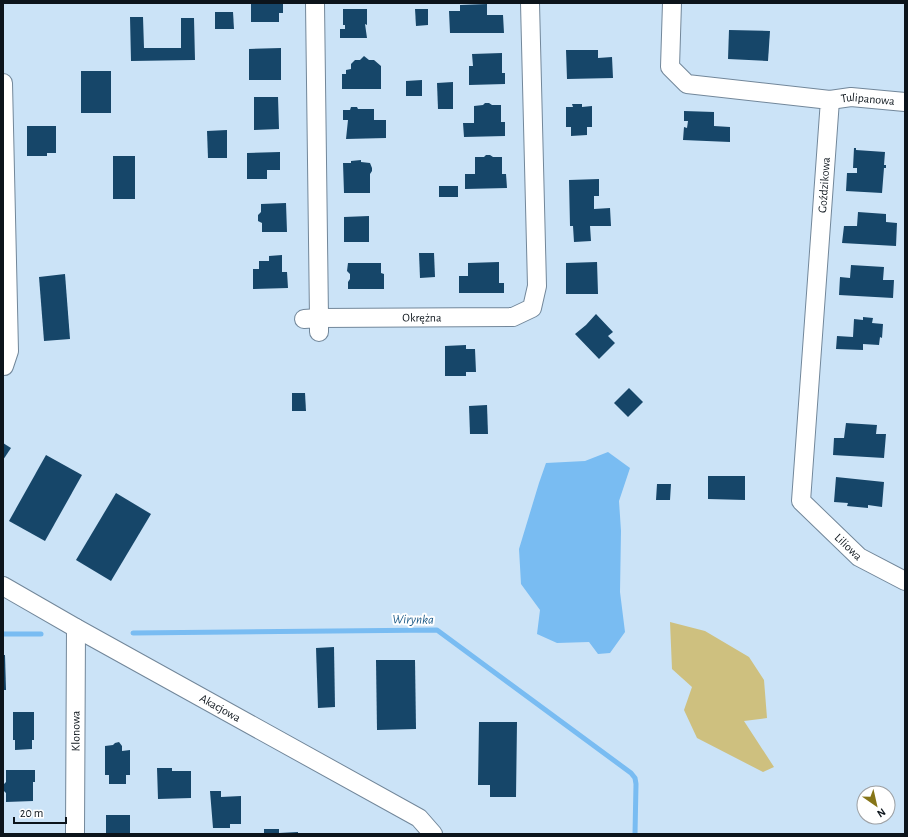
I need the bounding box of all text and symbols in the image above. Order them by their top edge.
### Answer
street label: Tulipanowa [840,91,896,107]
street label: Goździkowa [816,156,832,213]
street label: Okrężna [402,311,442,324]
street label: Liliowa [832,531,865,563]
water label: Wirynka [392,613,434,627]
street label: Akacjowa [198,692,243,724]
street label: Klonowa [69,710,82,751]
north arrow [856,785,896,825]
scale bar [14,799,66,825]
text: N [875,806,888,820]
text: 20 m [20,807,43,819]

